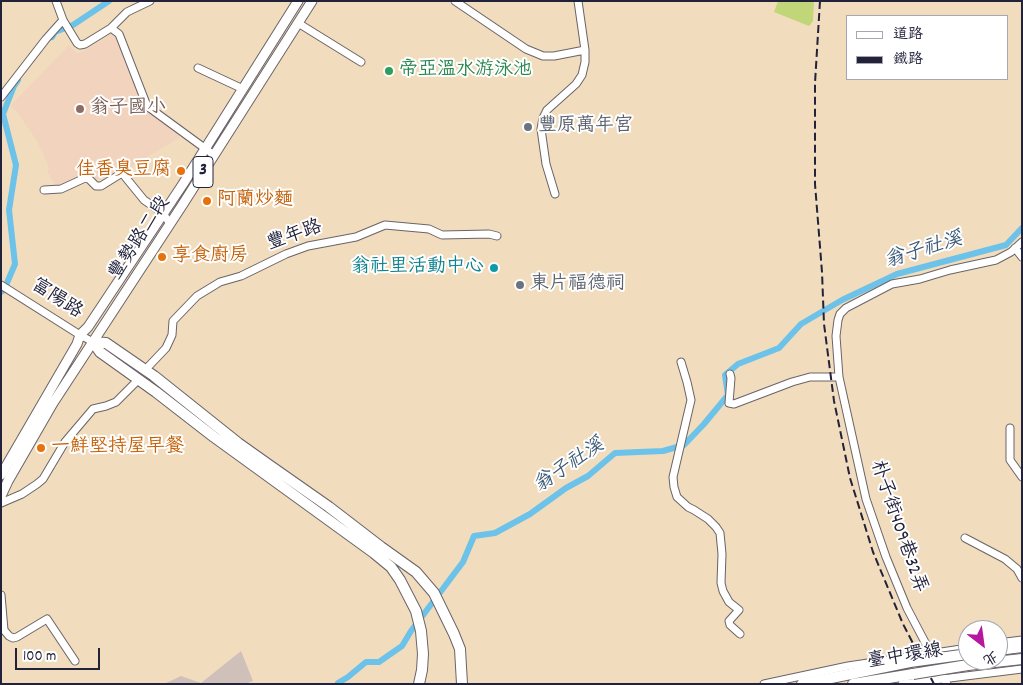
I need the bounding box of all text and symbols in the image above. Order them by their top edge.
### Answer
legend [846,15,1008,80]
text: 道路 [893,24,923,46]
text: 鐵路 [893,49,923,71]
place label: 帝亞溫水游泳池 [399,60,532,82]
marker: 帝亞溫水游泳池 [383,65,395,77]
place label: 翁子國小 [90,98,166,120]
marker: 翁子國小 [74,103,86,115]
place label: 豐原萬年宮 [538,116,633,138]
marker: 豐原萬年宮 [522,121,534,133]
road number: 3 [193,156,213,188]
place label: 佳香臭豆腐 [76,160,171,182]
marker: 佳香臭豆腐 [175,165,187,177]
place label: 阿蘭炒麵 [217,190,293,212]
street label: 豐勢路二段 [106,193,176,285]
marker: 阿蘭炒麵 [201,195,213,207]
street label: 豐年路 [264,217,326,257]
water label: 翁子社溪 [882,229,966,275]
place label: 享食廚房 [172,246,248,268]
marker: 享食廚房 [156,251,168,263]
place label: 翁社里活動中心 [351,257,484,279]
marker: 翁社里活動中心 [488,262,500,274]
place label: 東片福德祠 [530,274,625,296]
street label: 富陽路 [26,275,86,325]
marker: 東片福德祠 [514,279,526,291]
water label: 翁子社溪 [530,435,610,499]
place label: 一鮮堅持屋早餐 [51,437,184,459]
marker: 一鮮堅持屋早餐 [35,442,47,454]
street label: 朴子街409巷32弄 [864,458,930,596]
north arrow [958,620,1008,670]
scale bar [18,638,102,670]
street label: 臺中環線 [866,641,944,675]
text: 北 [979,645,1001,669]
text: 100 m [23,646,56,668]

